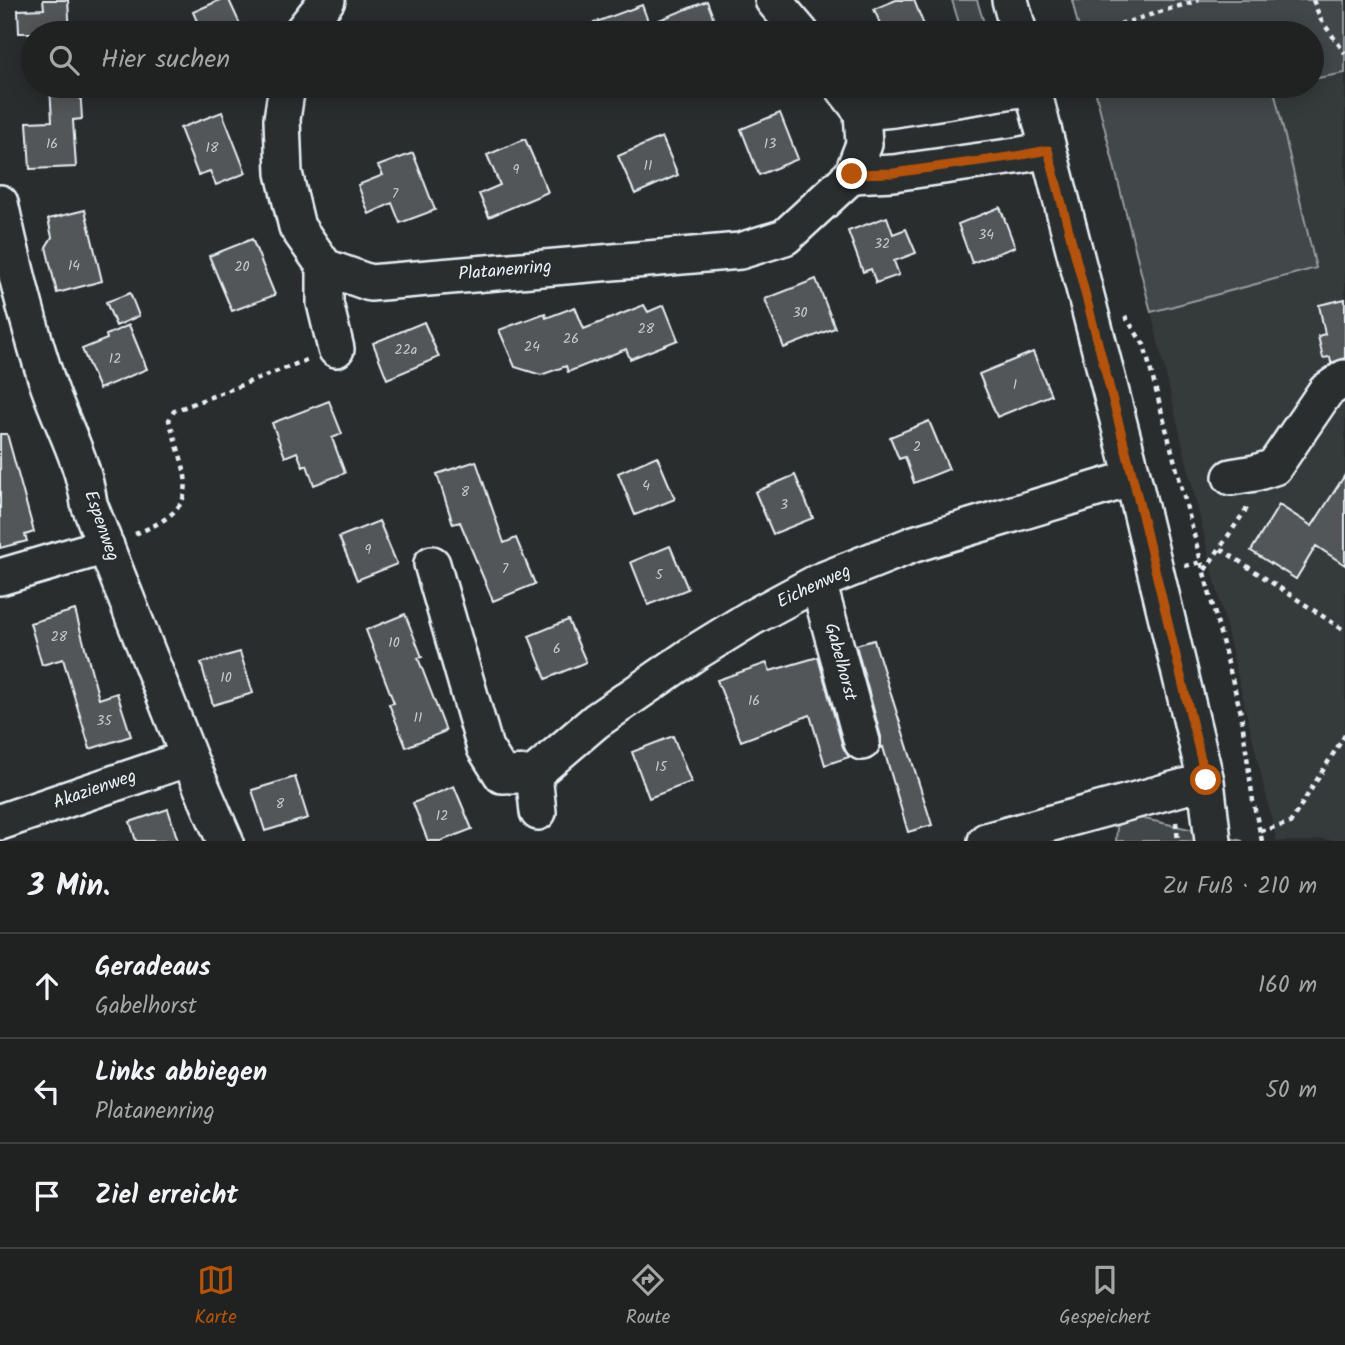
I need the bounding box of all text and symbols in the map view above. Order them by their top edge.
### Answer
search box [21,21,1324,98]
text: Hier suchen [101,39,230,81]
icon: search [45,41,83,79]
house number: 16 [46,133,58,155]
house number: 13 [764,133,776,155]
house number: 18 [206,137,219,159]
house number: 11 [644,155,652,177]
route end [836,158,867,189]
house number: 9 [513,159,520,181]
house number: 7 [392,183,399,205]
house number: 34 [978,224,994,246]
house number: 32 [874,233,890,255]
street label: Platanenring [457,252,553,290]
house number: 14 [68,255,80,277]
house number: 20 [234,256,250,278]
house number: 30 [793,302,808,324]
house number: 28 [638,318,655,340]
house number: 26 [563,328,579,350]
house number: 24 [524,336,540,358]
house number: 22a [395,339,417,361]
house number: 12 [109,348,121,370]
house number: 1 [1013,374,1017,396]
house number: 2 [913,436,921,458]
house number: 4 [642,475,650,497]
house number: 8 [461,481,470,503]
street label: Espenweg [75,487,127,565]
house number: 3 [780,494,788,516]
house number: 9 [365,539,372,561]
street label: Eichenweg [772,557,856,617]
house number: 7 [502,558,509,580]
house number: 5 [655,564,664,586]
street label: Gabelhorst [816,620,865,705]
house number: 28 [51,626,68,648]
house number: 10 [388,632,400,654]
house number: 6 [553,638,561,660]
house number: 10 [220,667,232,689]
house number: 16 [748,690,760,712]
house number: 11 [414,707,422,729]
house number: 35 [96,710,113,732]
house number: 15 [655,756,668,778]
street label: Akazienweg [49,762,141,818]
route start [1190,764,1221,795]
house number: 8 [276,793,285,815]
house number: 12 [436,805,448,827]
text: 3 Min. [28,863,110,911]
text: Zu Fuß · 210 m [1162,869,1317,905]
text: Geradeaus [95,947,211,989]
icon: ahead [28,967,66,1005]
text: 160 m [1258,968,1317,1004]
text: Gabelhorst [95,989,197,1025]
text: Links abbiegen [95,1052,267,1094]
icon: left [28,1072,66,1110]
text: 50 m [1266,1073,1317,1109]
text: Platanenring [95,1094,215,1130]
text: Ziel erreicht [95,1175,238,1217]
icon: arrive [28,1177,66,1215]
tab: Karte [194,1261,237,1333]
tab: Route [626,1261,670,1333]
tab: Gespeichert [1059,1261,1151,1333]

